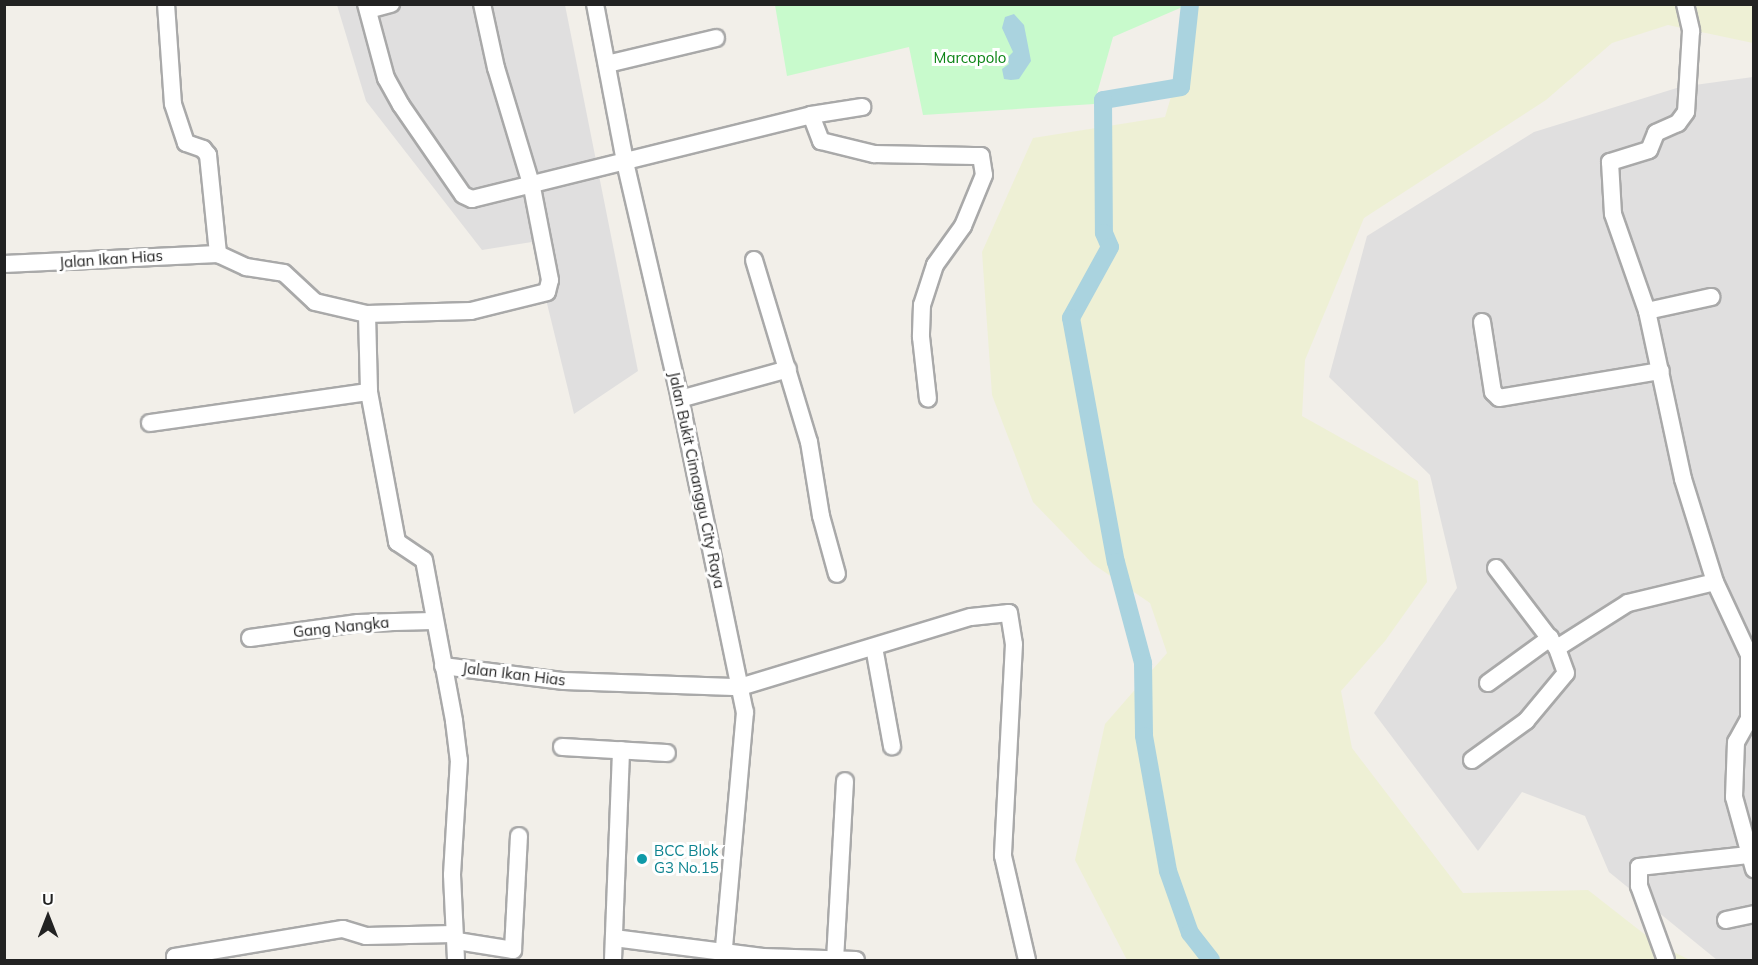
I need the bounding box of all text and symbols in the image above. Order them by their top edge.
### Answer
park label: Marcopolo [934,49,1006,67]
street label: Jalan Ikan Hias [59,246,163,272]
street label: Jalan Bukit Cimanggu City Raya [665,370,729,590]
street label: Gang Nangka [292,613,390,641]
street label: Jalan Ikan Hias [461,659,567,689]
place label: BCC Blok G3 No.15 [654,841,719,876]
marker: BCC Blok G3 No.15 [635,852,649,866]
north arrow [18,887,78,947]
text: U [42,889,54,909]

